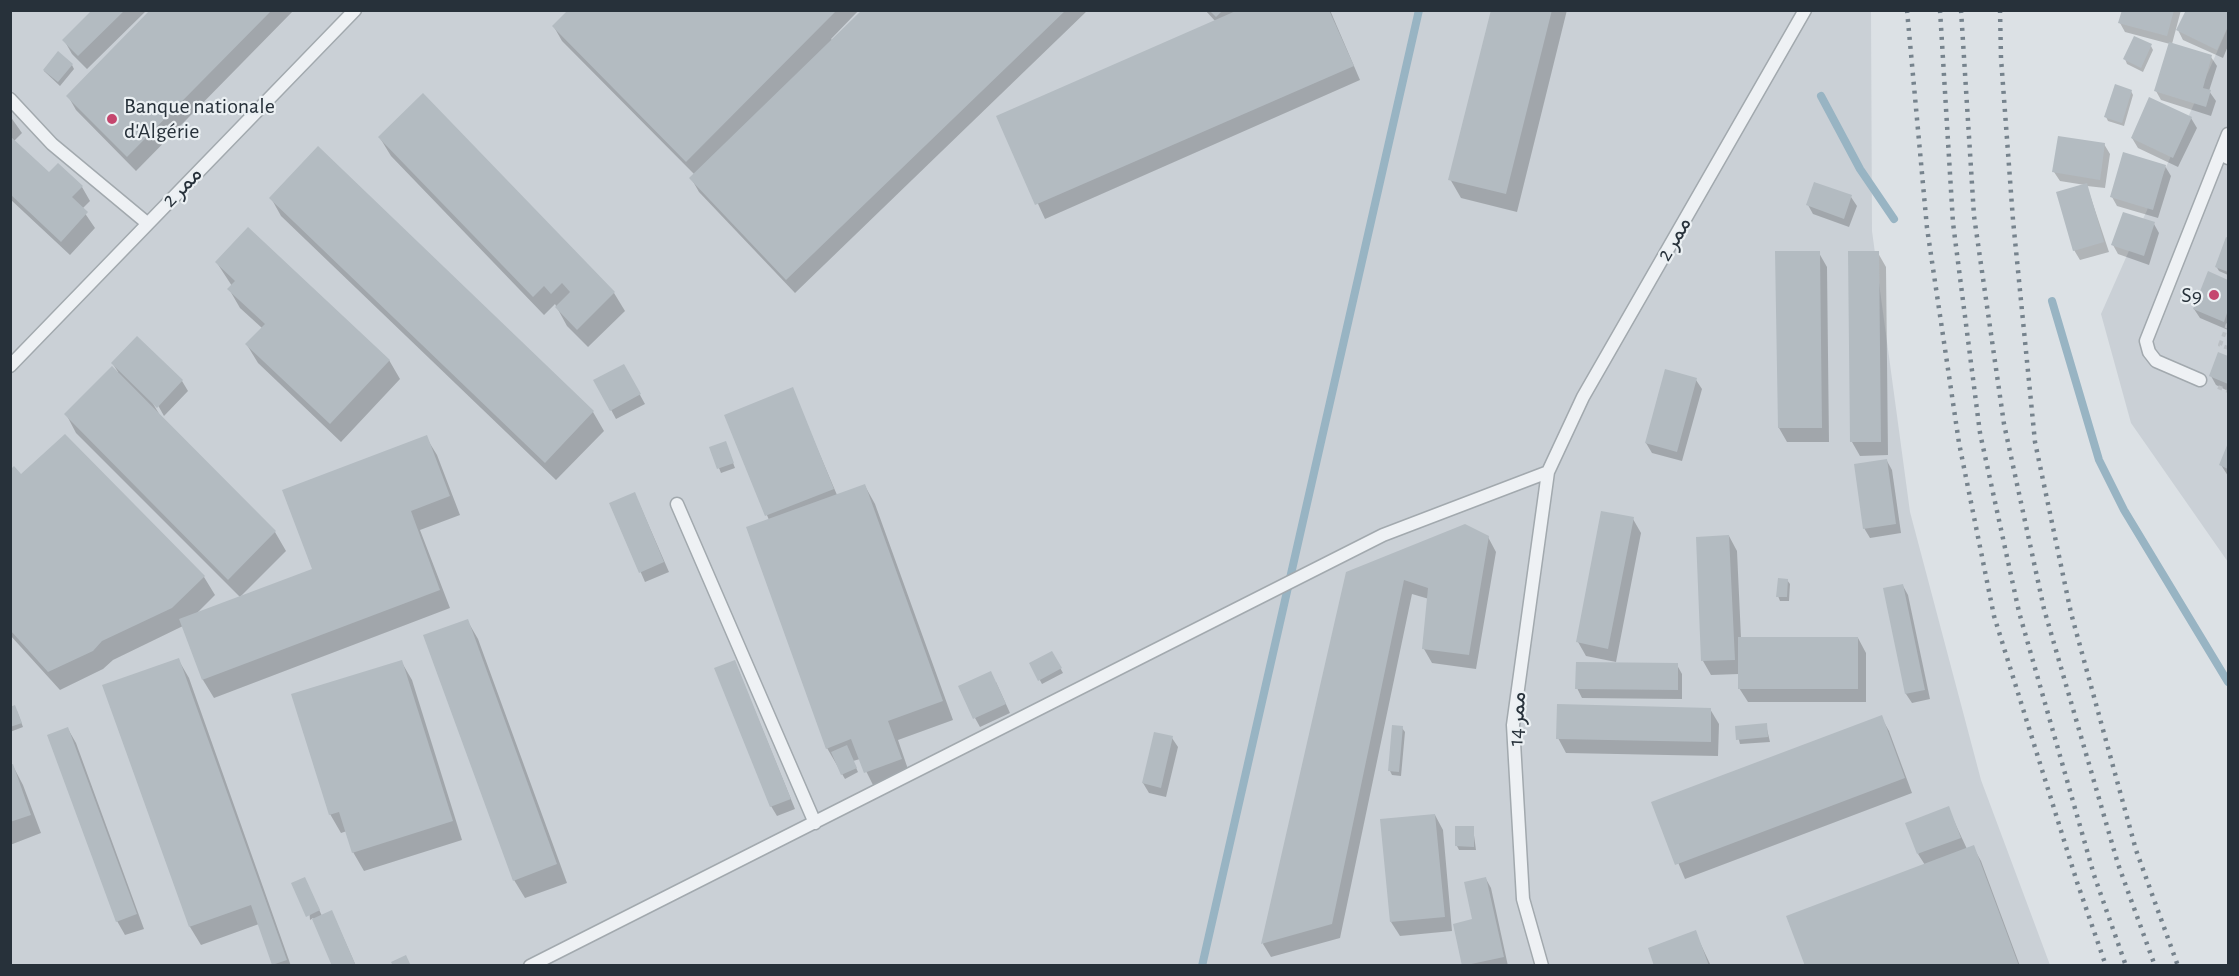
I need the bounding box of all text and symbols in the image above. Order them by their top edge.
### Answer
place label: Banque nationale d'Algérie [124,93,275,144]
marker: Banque nationale d'Algérie [105,112,119,126]
street label: ممر 2 [156,161,208,213]
street label: ممر 2 [1651,212,1697,266]
place label: S9 [2181,282,2202,308]
marker: S9 [2207,288,2221,302]
street label: ممر 14 [1502,691,1532,747]

